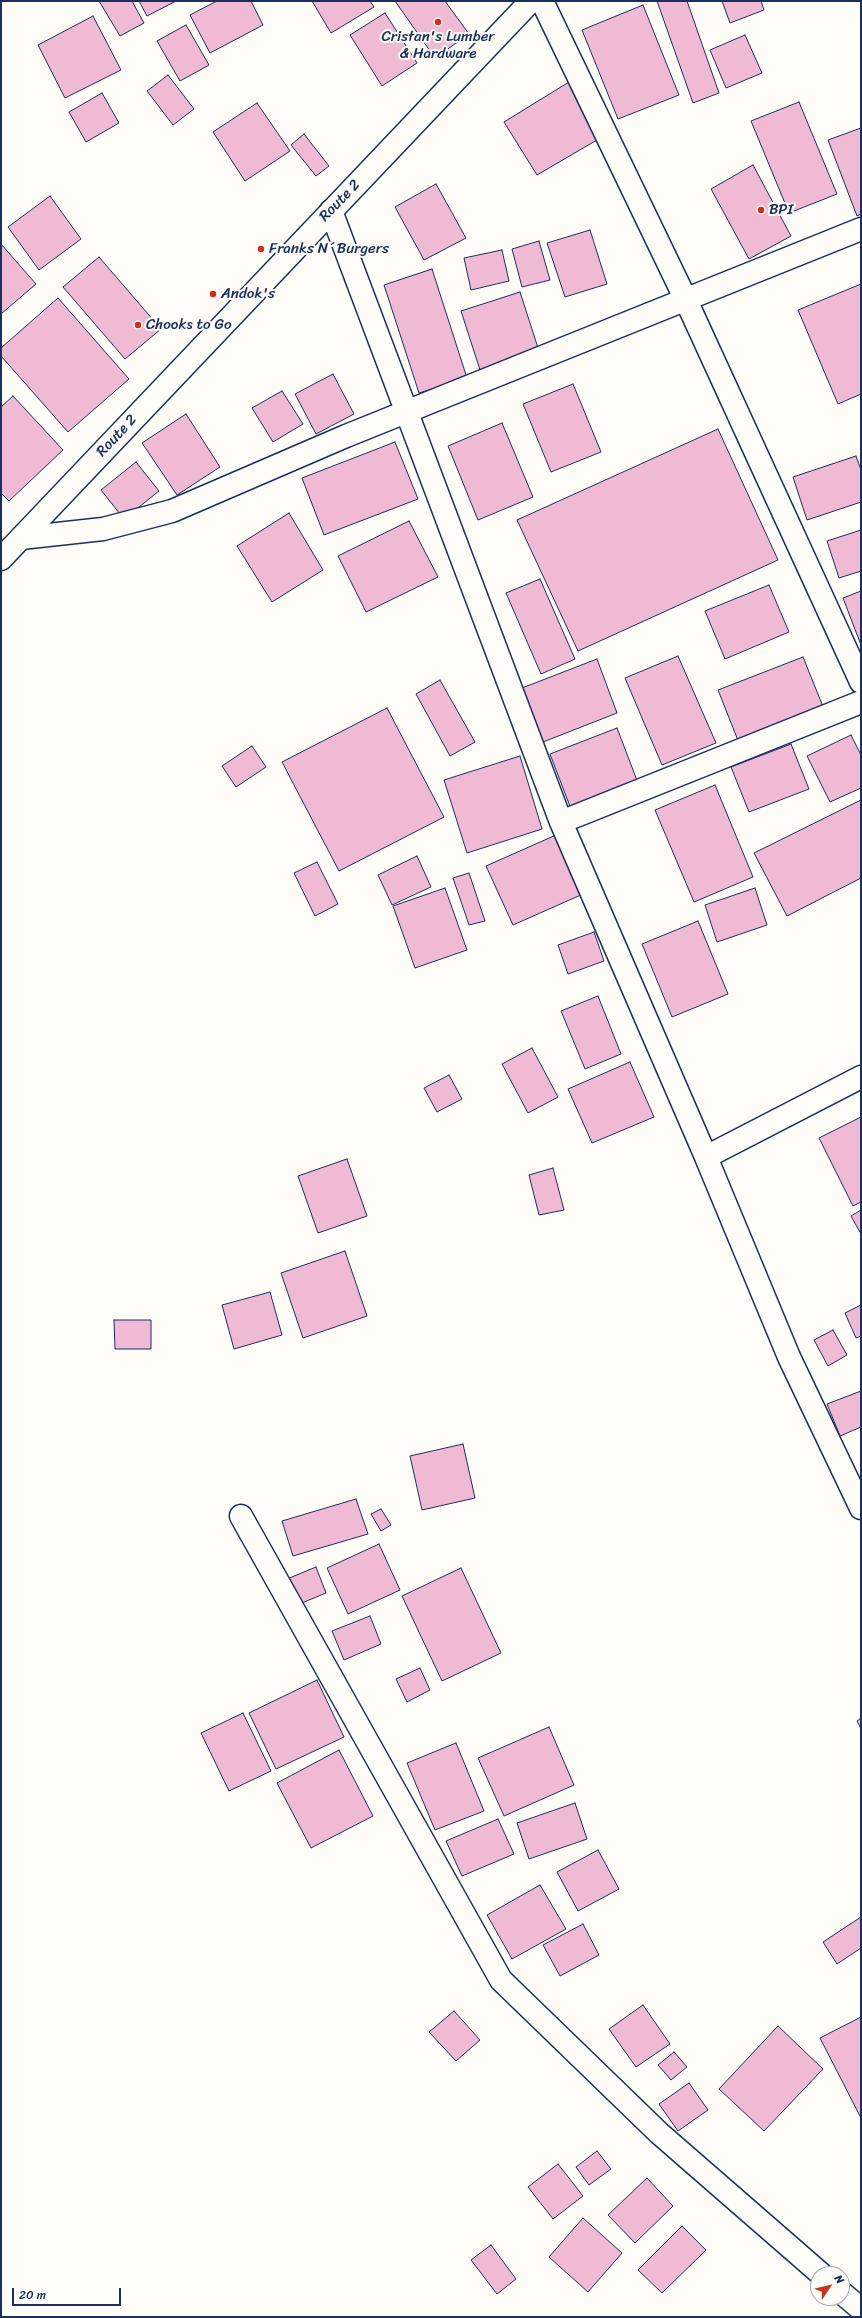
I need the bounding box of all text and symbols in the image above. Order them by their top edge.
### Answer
marker: Cristan's Lumber & Hardware [433,17,443,27]
place label: Cristan's Lumber & Hardware [382,28,494,63]
street label: Route 2 [316,176,364,226]
place label: BPI [769,201,793,219]
marker: BPI [756,205,766,215]
place label: Franks N´Burgers [269,240,389,258]
marker: Franks N´Burgers [256,244,266,254]
place label: Andok's [221,285,275,303]
marker: Andok's [208,289,218,299]
place label: Chooks to Go [146,316,232,334]
marker: Chooks to Go [133,320,143,330]
street label: Route 2 [93,411,141,461]
north arrow [810,2266,850,2306]
text: N [829,2271,849,2288]
scale bar [14,2280,123,2306]
text: 20 m [19,2284,46,2306]

